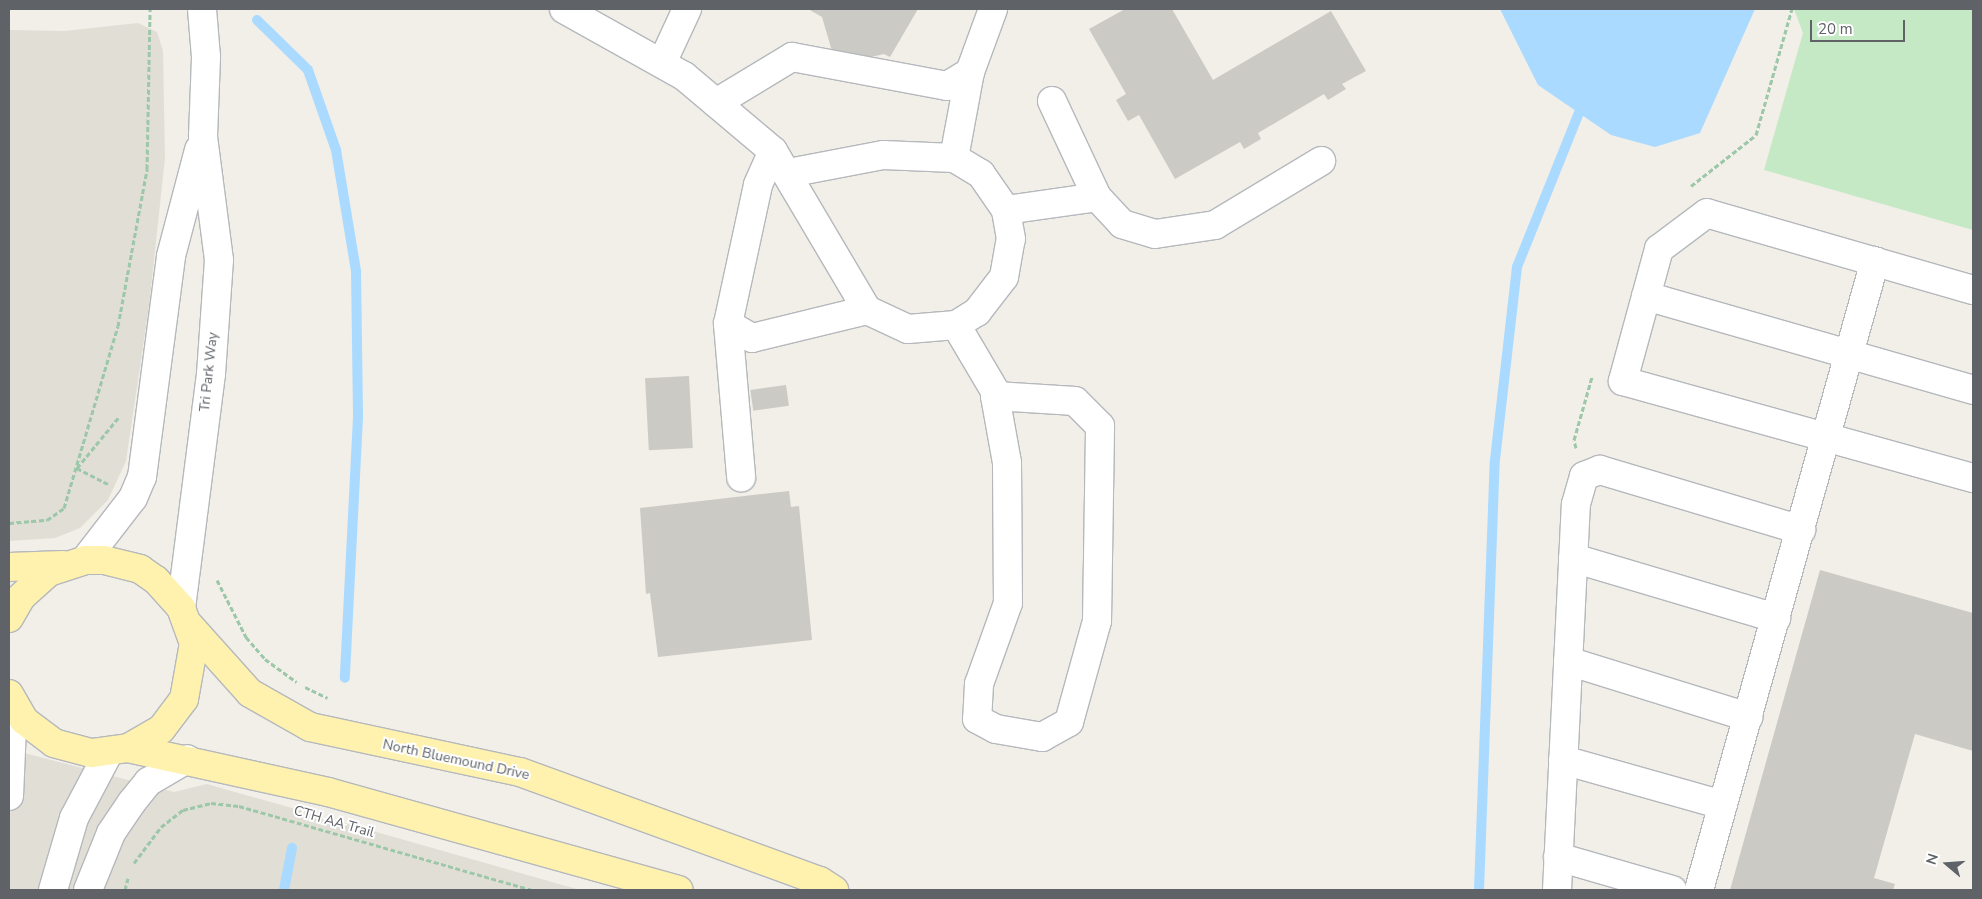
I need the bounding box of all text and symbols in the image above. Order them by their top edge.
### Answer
scale bar [1812,10,1907,42]
text: 20 m [1818,19,1853,39]
street label: Tri Park Way [196,331,222,413]
street label: North Bluemound Drive [381,736,531,784]
street label: CTH AA Trail [292,802,376,842]
north arrow [1922,839,1972,889]
text: N [1922,851,1943,867]

